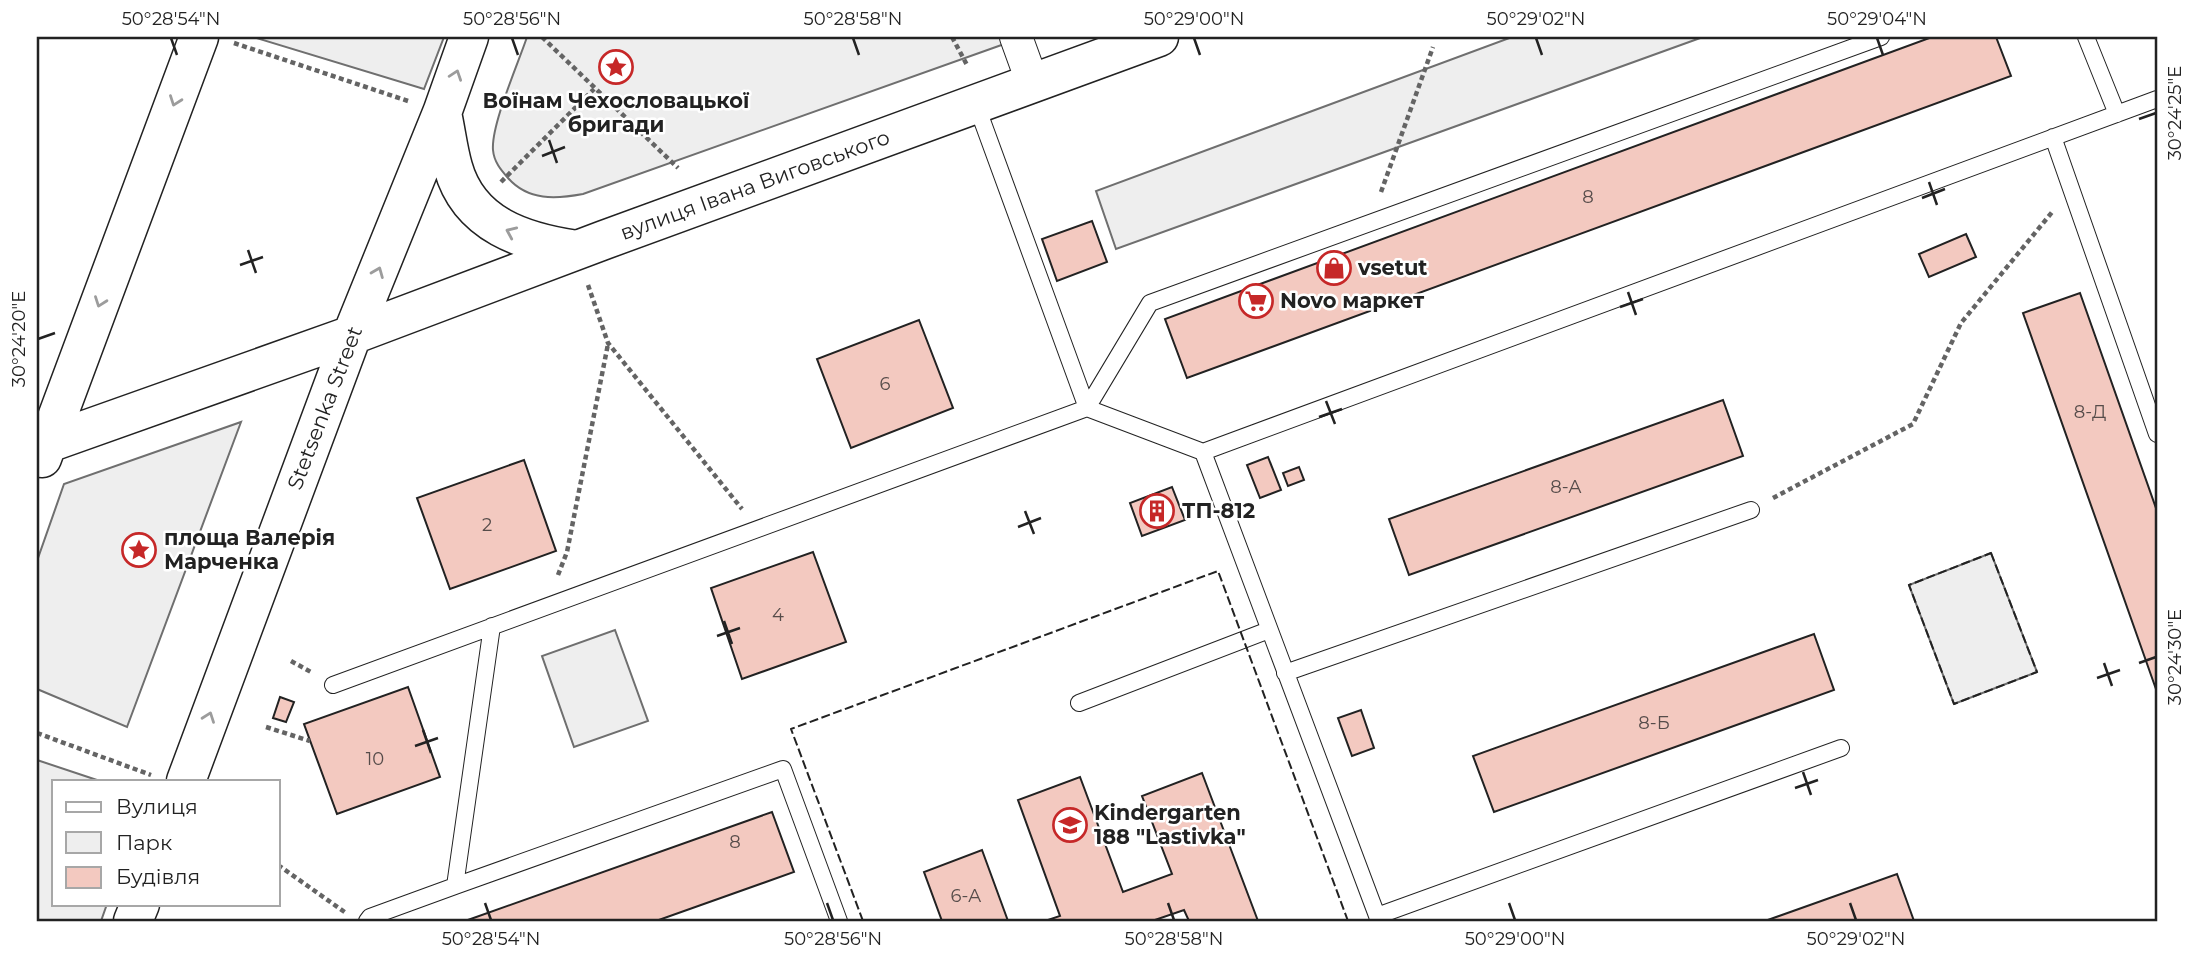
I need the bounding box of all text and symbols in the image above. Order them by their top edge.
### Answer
text: 50°28'54"N [122,8,220,30]
text: 50°28'56"N [463,8,561,30]
text: 50°28'58"N [804,8,902,30]
text: 50°29'00"N [1144,8,1244,30]
text: 50°29'02"N [1487,8,1585,30]
text: 50°29'04"N [1827,8,1927,30]
place icon: Воїнам Чехословацької бригади [597,48,635,86]
text: 30°24'25"E [2164,66,2186,160]
one-way arrow [448,69,462,81]
place label: Воїнам Чехословацької бригади [483,88,750,137]
one-way arrow [169,94,183,106]
street label: вулиця Івана Виговського [617,124,893,245]
house number: 8 [1582,186,1594,208]
one-way arrow [506,226,518,240]
shop icon: vsetut [1315,249,1353,287]
place label: vsetut [1357,255,1428,280]
one-way arrow [369,267,383,279]
supermarket icon: Novo маркет [1237,282,1275,320]
place label: Novo маркет [1280,288,1425,313]
text: 30°24'20"E [8,291,30,387]
one-way arrow [94,296,108,308]
street label: Stetsenka Street [282,323,367,493]
house number: 6 [880,373,891,395]
house number: 8-Д [2074,401,2106,423]
house number: 8-А [1550,476,1582,498]
building icon: ТП-812 [1138,492,1176,530]
place label: ТП-812 [1182,498,1255,523]
house number: 2 [482,514,492,536]
place label: площа Валерія Марченка [164,525,335,574]
place icon: площа Валерія Марченка [120,531,158,569]
house number: 4 [772,604,784,626]
text: 30°24'30"E [2164,609,2186,705]
one-way arrow [201,712,215,724]
house number: 8-Б [1638,712,1670,734]
house number: 10 [366,748,384,770]
legend [52,780,280,906]
text: Вулиця [116,794,198,819]
place label: Kindergarten 188 "Lastivka" [1094,800,1246,849]
school or university icon: Kindergarten 188 "Lastivka" [1051,806,1089,844]
text: Парк [116,830,172,855]
house number: 8 [729,831,741,853]
text: Будівля [116,864,200,889]
house number: 6-А [950,885,982,907]
text: 50°28'54"N [442,928,540,950]
text: 50°28'56"N [784,928,882,950]
text: 50°28'58"N [1125,928,1223,950]
text: 50°29'00"N [1465,928,1565,950]
text: 50°29'02"N [1807,928,1905,950]

